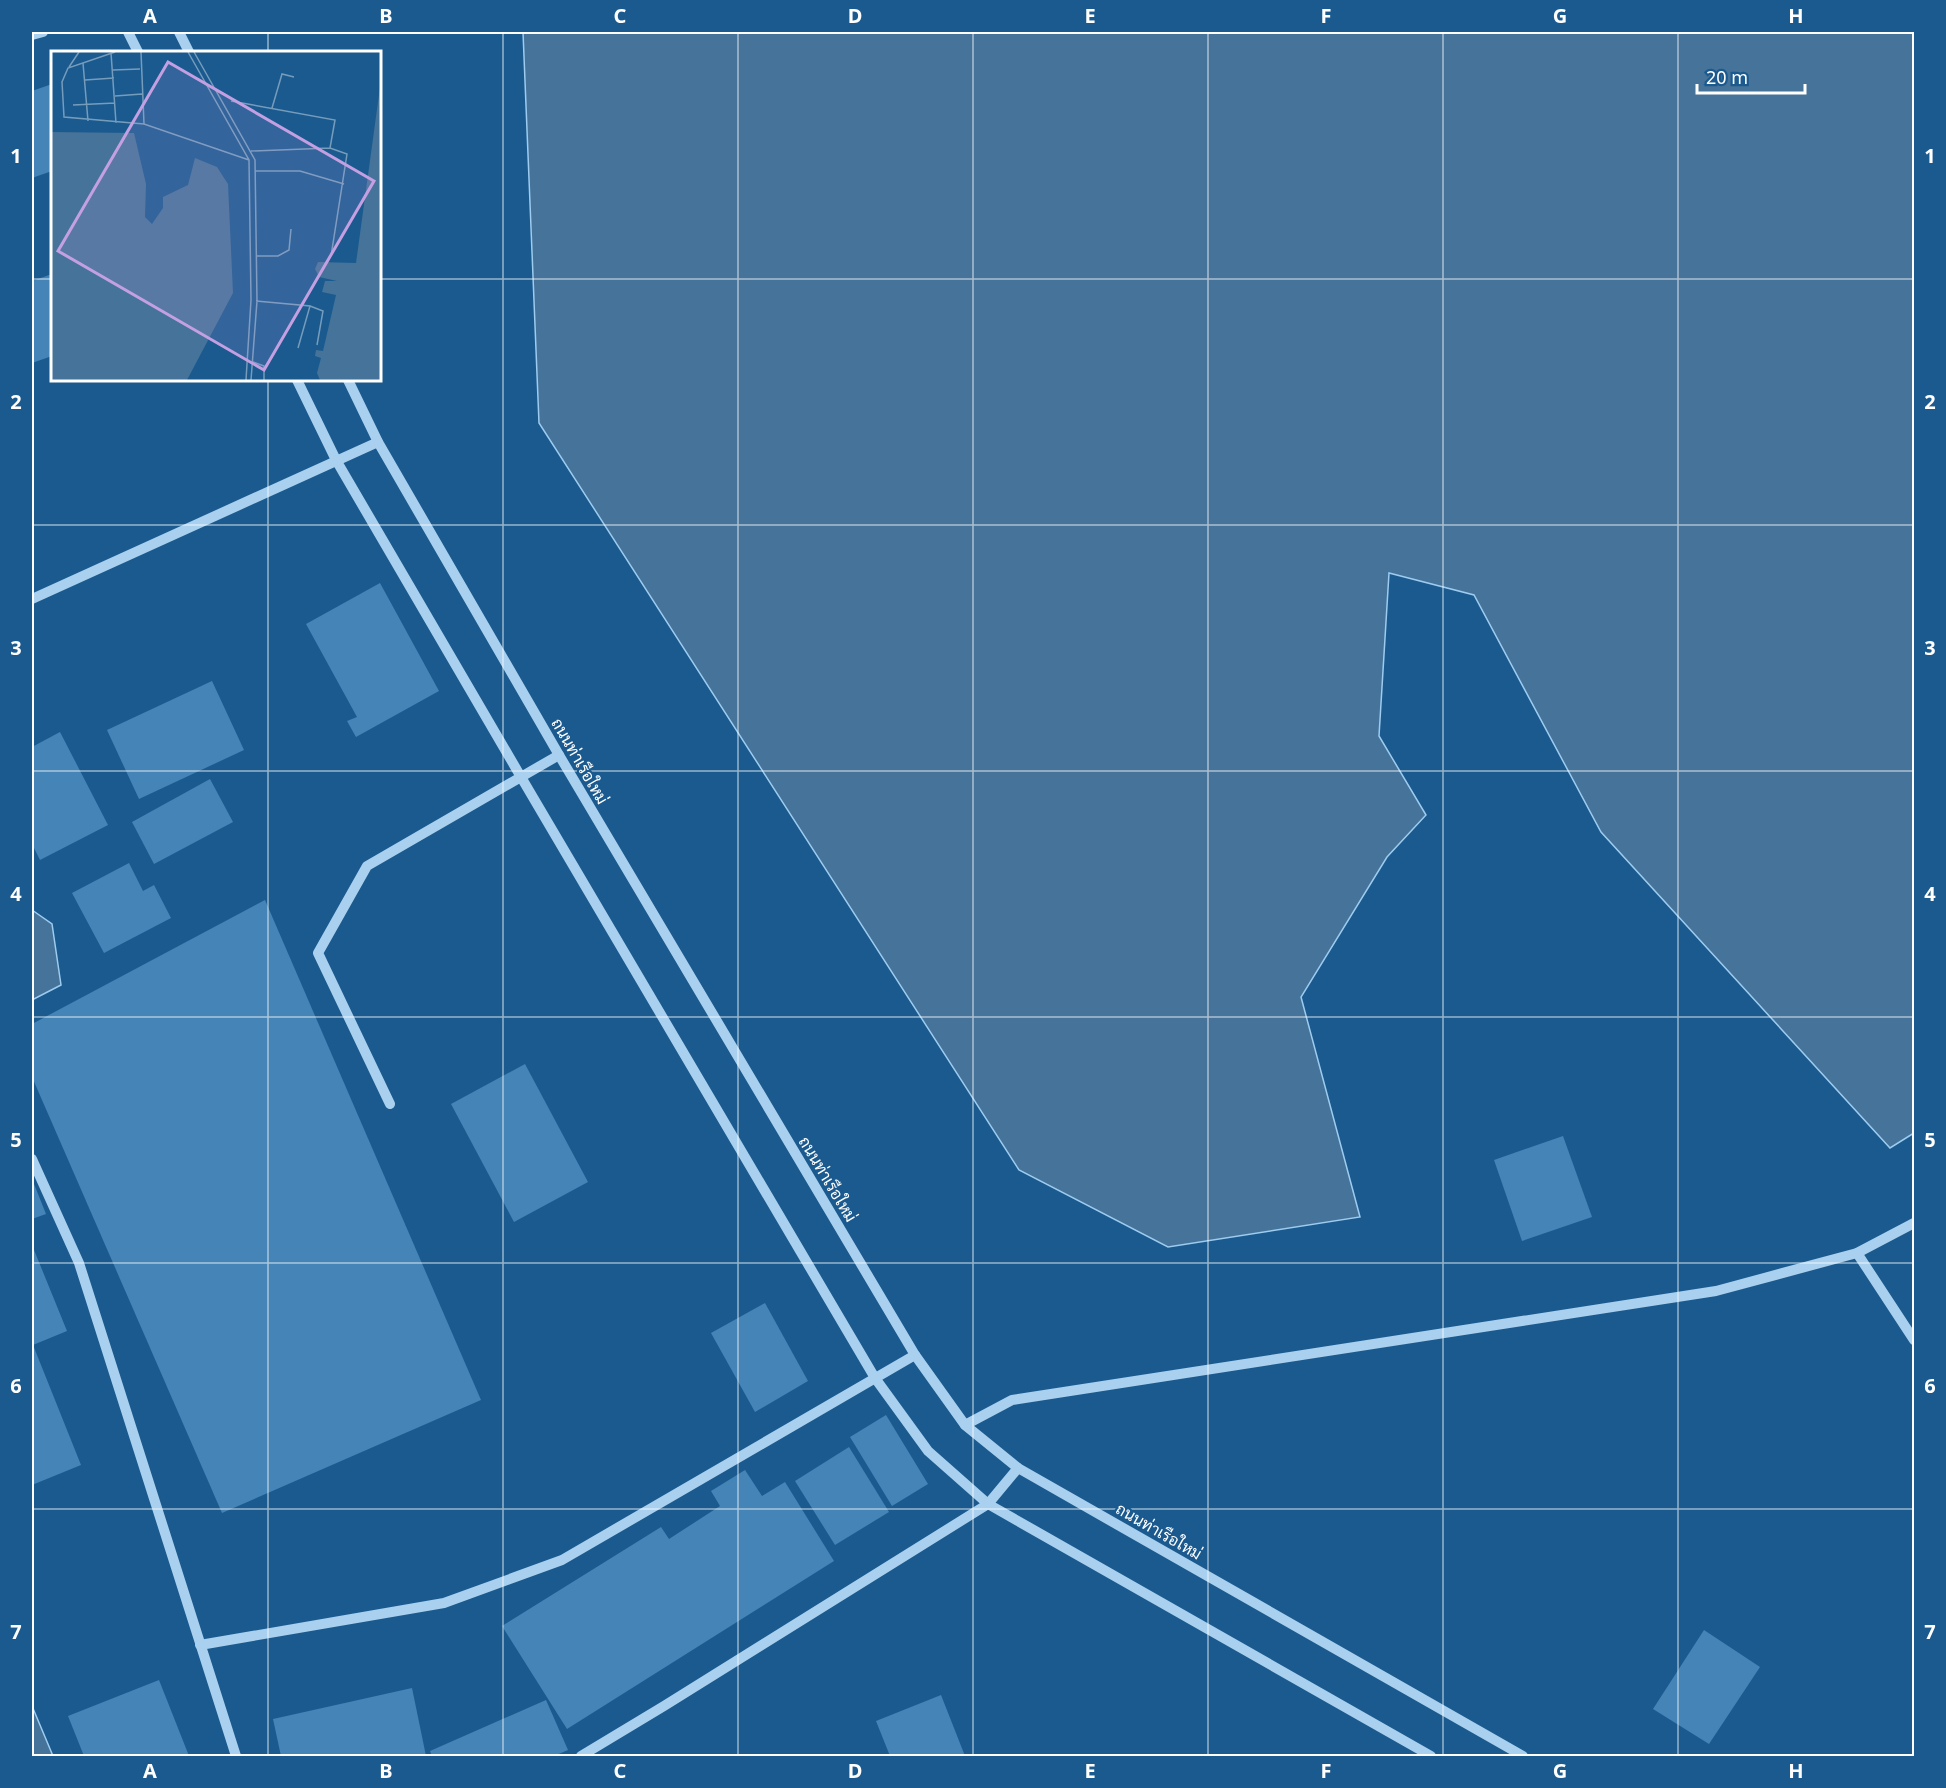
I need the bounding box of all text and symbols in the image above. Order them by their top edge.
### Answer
text: A [143,2,157,29]
text: B [379,2,393,29]
text: C [614,2,627,29]
text: D [848,2,862,29]
text: E [1084,2,1096,29]
text: F [1321,2,1331,29]
text: G [1553,2,1567,29]
text: H [1788,2,1804,29]
inset map [51,51,381,381]
scale bar [1697,57,1805,95]
text: 20 m [1706,65,1748,89]
text: 1 [10,142,22,169]
text: 1 [1924,142,1936,169]
text: 2 [10,388,22,415]
text: 2 [1924,388,1936,415]
text: 3 [10,634,22,661]
text: 3 [1924,634,1936,661]
street label: ถนนท่าเรือใหม่ [546,714,614,808]
text: 4 [10,880,22,907]
text: 4 [1924,880,1936,907]
text: 5 [10,1126,22,1153]
text: 5 [1924,1126,1936,1153]
street label: ถนนท่าเรือใหม่ [794,1132,862,1226]
text: 6 [10,1372,22,1399]
text: 6 [1924,1372,1936,1399]
street label: ถนนท่าเรือใหม่ [1112,1497,1206,1565]
text: 7 [10,1618,22,1645]
text: 7 [1924,1618,1936,1645]
text: A [143,1757,157,1784]
text: B [379,1757,393,1784]
text: C [614,1757,627,1784]
text: D [848,1757,862,1784]
text: E [1084,1757,1096,1784]
text: F [1321,1757,1331,1784]
text: G [1553,1757,1567,1784]
text: H [1788,1757,1804,1784]

